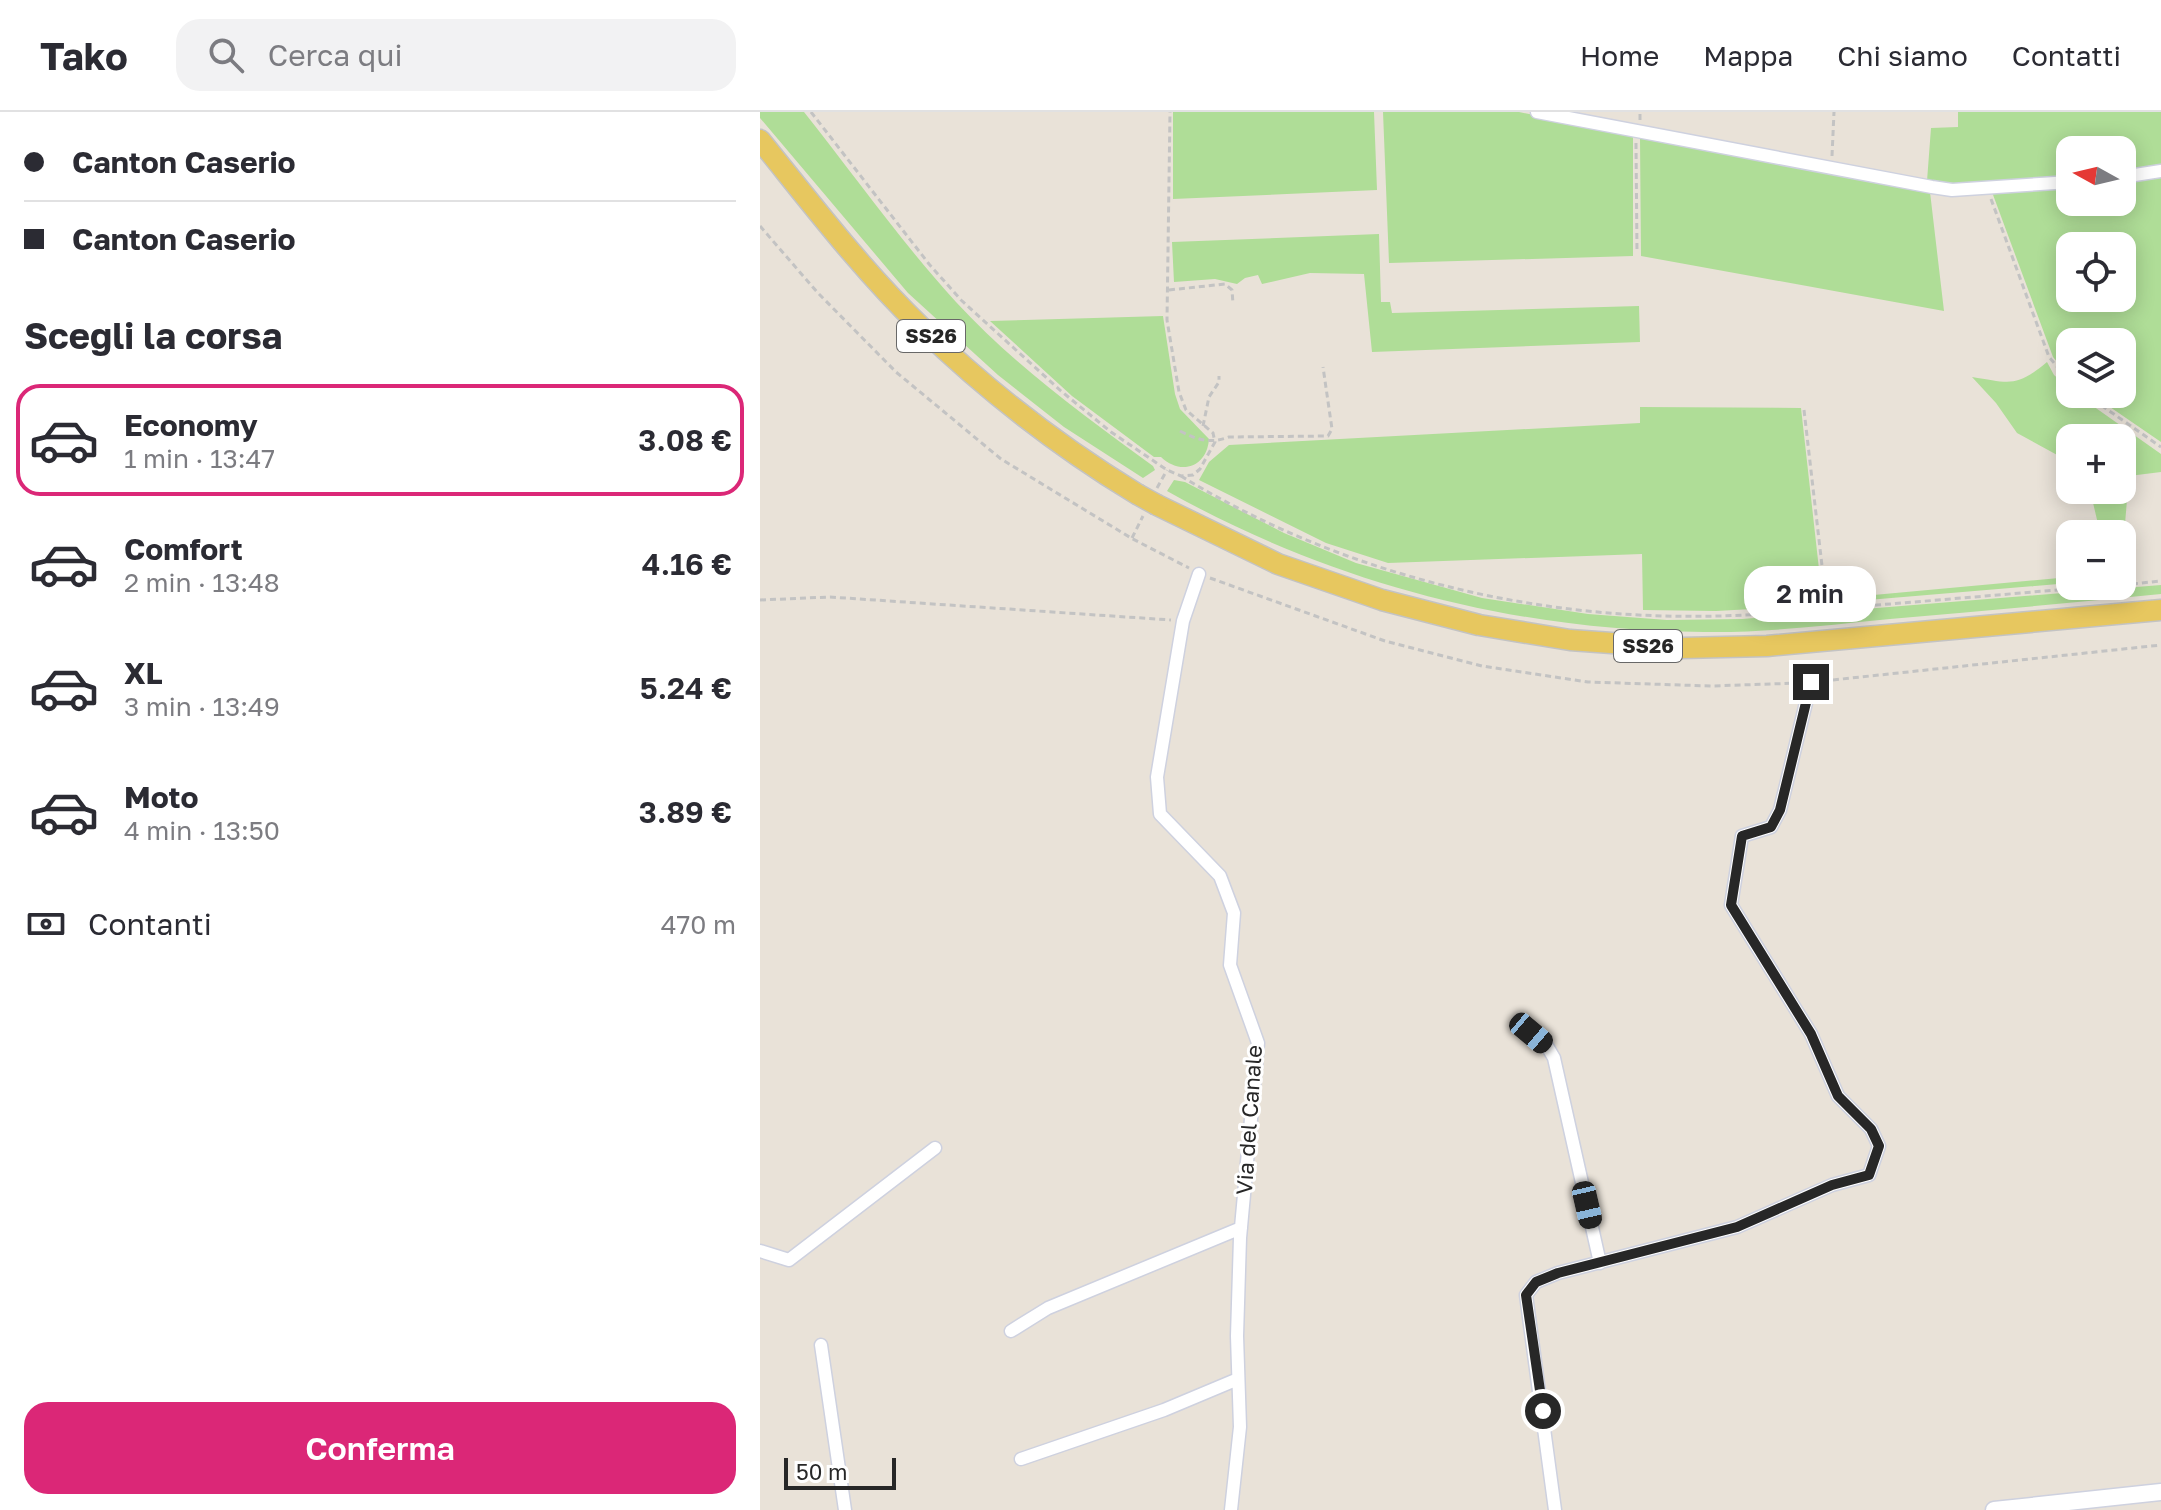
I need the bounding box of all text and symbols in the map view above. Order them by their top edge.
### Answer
search box [176,19,736,91]
text: Tako [40,33,128,78]
icon: search [204,33,248,77]
text: Cerca qui [268,37,402,73]
text: Home [1580,39,1659,72]
text: Mappa [1703,39,1793,72]
text: Chi siamo [1837,39,1968,72]
text: Contatti [2012,39,2121,72]
north arrow [2056,136,2136,216]
map controls [2056,136,2136,600]
text: Canton Caserio [72,144,296,180]
text: Canton Caserio [72,221,296,257]
button: locate [2056,232,2136,312]
text: Scegli la corsa [24,314,282,357]
road number: SS26 [897,320,965,352]
button: layers [2056,328,2136,408]
icon: car [28,404,100,476]
text: Economy [124,407,258,443]
text: 3.08 € [638,422,732,458]
button: + [2056,424,2136,504]
text: 1 min · 13:47 [124,443,275,474]
button: − [2056,520,2136,600]
icon: car [28,528,100,600]
text: Comfort [124,531,243,567]
text: 4.16 € [642,546,732,582]
callout: 2 min [1745,566,1877,622]
text: 2 min · 13:48 [124,567,280,598]
text: 2 min [1776,578,1844,609]
road number: SS26 [1614,630,1682,662]
icon: car [28,652,100,724]
text: XL [124,655,163,691]
route end [1793,664,1829,700]
text: 5.24 € [640,670,732,706]
text: 3 min · 13:49 [124,691,280,722]
icon: car [28,776,100,848]
text: Moto [124,779,199,815]
text: 3.89 € [639,794,732,830]
text: 4 min · 13:50 [124,815,280,846]
icon: cash [24,902,68,946]
text: Contanti [88,906,212,942]
text: 470 m [661,909,736,940]
car [1505,1008,1557,1058]
street label: Via del Canale [1230,1044,1267,1196]
car [1570,1179,1604,1231]
route start [1525,1393,1561,1429]
button: Conferma [24,1402,736,1494]
scale bar [784,1454,896,1490]
text: 50 m [796,1458,847,1485]

